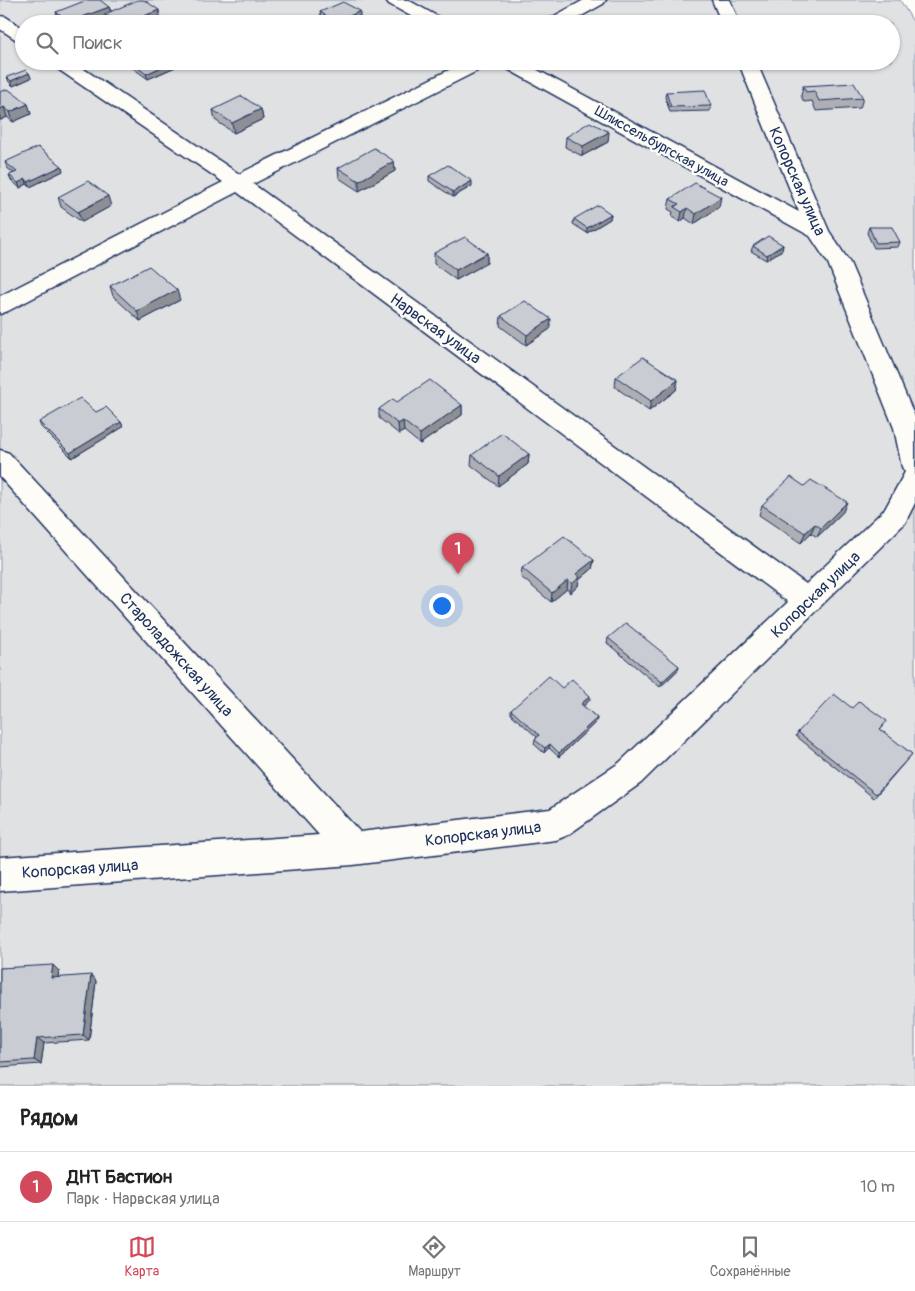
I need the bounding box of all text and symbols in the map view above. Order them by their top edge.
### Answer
search box [15,15,900,70]
icon: search [33,29,61,57]
text: Поиск [73,31,123,55]
street label: Шлиссельбургская улица [592,102,732,190]
street label: Копорская улица [764,124,830,239]
street label: Нарвская улица [386,289,485,369]
pin: 1 [442,533,474,574]
street label: Копорская улица [767,547,865,642]
street label: Староладожская улица [115,588,237,721]
your location [429,593,455,619]
street label: Копорская улица [424,817,542,851]
street label: Копорская улица [21,855,139,883]
text: Рядом [20,1105,78,1132]
text: ДНТ Бастион [67,1165,172,1189]
text: 1 [33,1177,39,1197]
text: 10 m [860,1177,895,1197]
text: Парк · Нарвская улица [67,1189,220,1209]
tab: Карта [124,1233,159,1280]
tab: Маршрут [408,1233,461,1280]
tab: Сохранённые [710,1233,791,1280]

